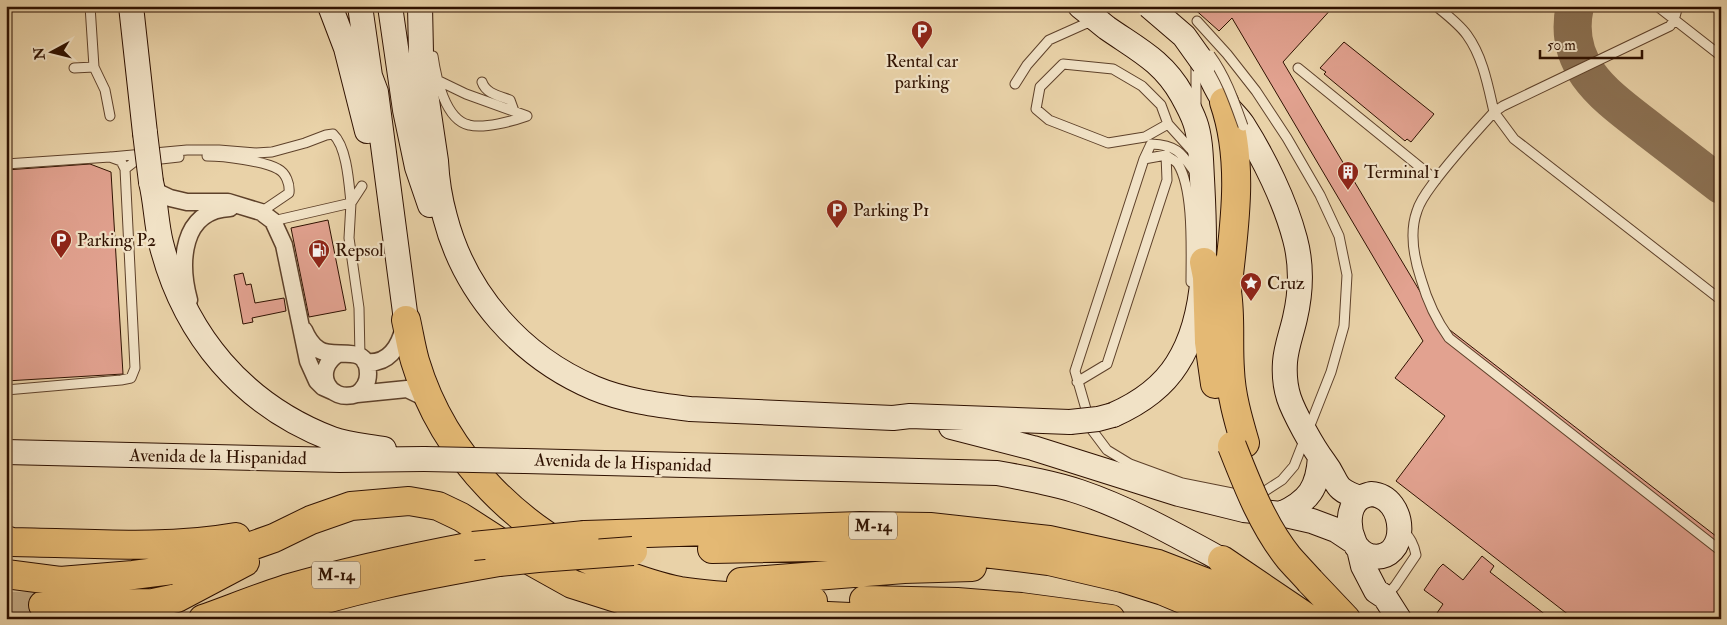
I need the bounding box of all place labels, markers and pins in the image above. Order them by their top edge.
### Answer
parking icon: Rental car parking [910,19,934,50]
place label: Rental car parking [886,50,959,94]
building icon: Terminal 1 [1336,160,1360,191]
place label: Terminal 1 [1364,161,1440,184]
parking icon: Parking P1 [825,198,849,229]
place label: Parking P1 [853,199,929,222]
parking icon: Parking P2 [49,228,73,259]
place label: Parking P2 [77,229,156,252]
fuel station icon: Repsol [307,238,331,269]
place label: Repsol [335,239,384,262]
place icon: Cruz [1239,271,1263,302]
place label: Cruz [1267,272,1305,295]

